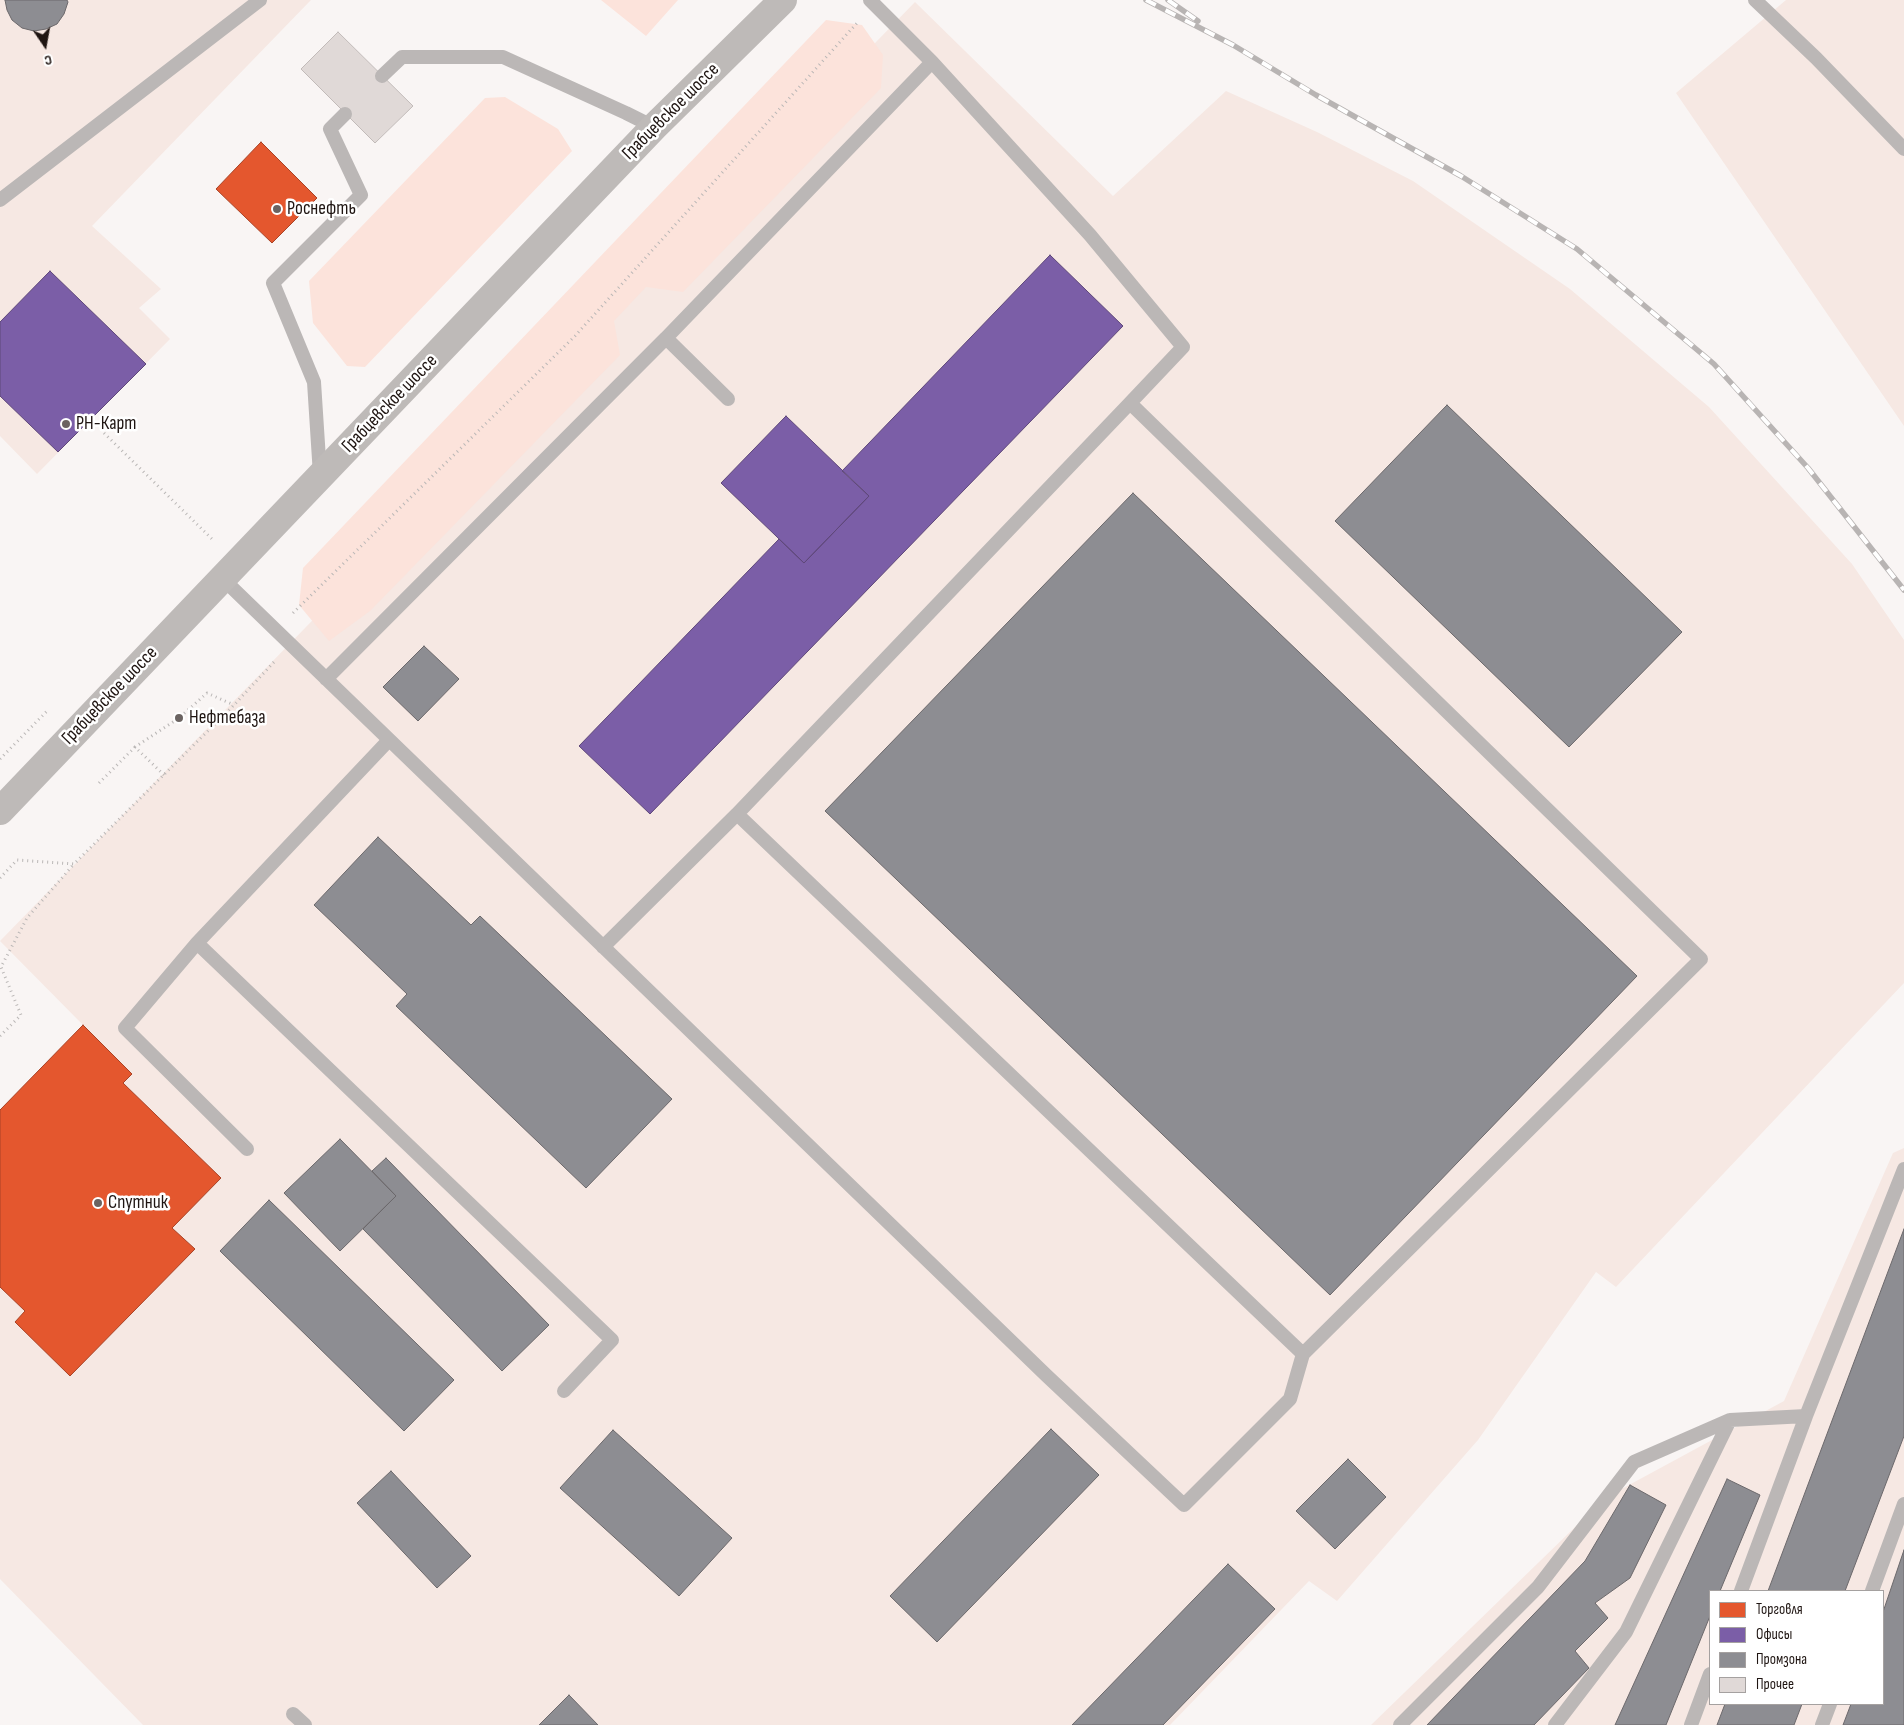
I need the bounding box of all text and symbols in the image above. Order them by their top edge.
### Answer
north arrow [20,20,70,70]
text: С [43,51,54,69]
street label: Грабцевское шоссе [618,59,724,165]
place label: Роснефть [287,198,356,220]
marker: Роснефть [271,203,283,215]
street label: Грабцевское шоссе [337,350,443,458]
place label: РН-Карт [76,413,137,435]
marker: РН-Карт [60,418,72,430]
street label: Грабцевское шоссе [57,642,163,750]
place label: Нефтебаза [189,707,266,729]
marker: Нефтебаза [173,712,185,724]
place label: Спутник [108,1192,168,1214]
marker: Спутник [92,1197,104,1209]
legend [1709,1590,1884,1705]
text: Торговля [1756,1600,1803,1619]
text: Офисы [1756,1625,1792,1644]
text: Промзона [1756,1650,1807,1669]
text: Прочее [1756,1675,1794,1694]

